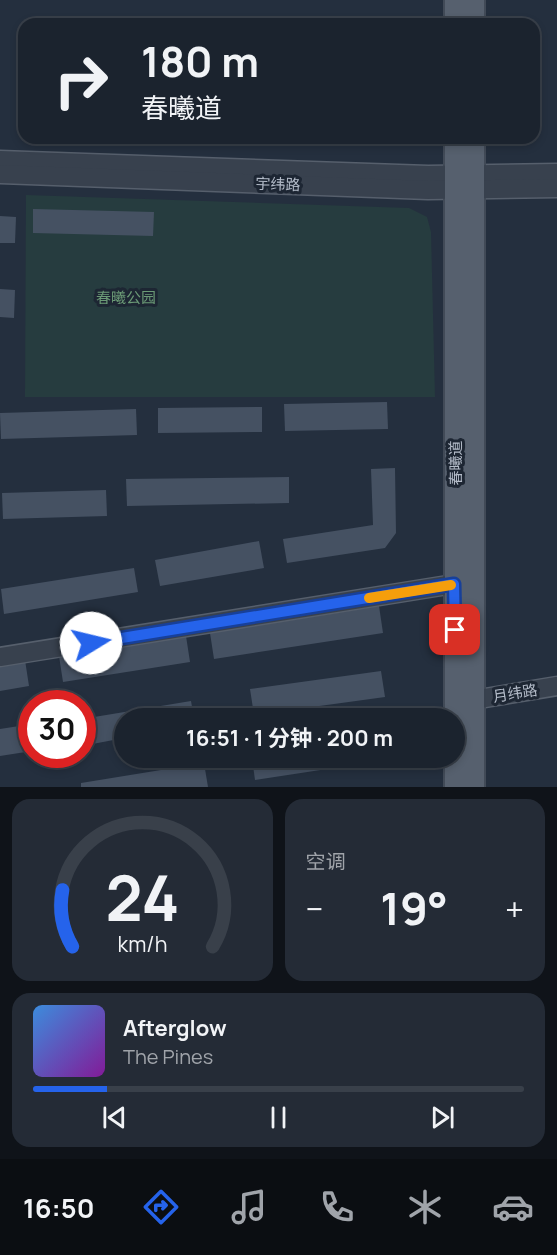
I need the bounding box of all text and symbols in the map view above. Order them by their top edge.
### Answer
text: 180 m [141,32,259,90]
icon: right [42,42,120,120]
text: 春曦道 [141,89,222,126]
street label: 宇纬路 [255,173,301,195]
park label: 春曦公园 [96,287,156,308]
street label: 春曦道 [445,440,466,486]
pin [429,604,480,655]
position arrow [59,611,123,675]
icon: arrive [438,613,471,646]
street label: 月纬路 [491,679,539,707]
speed limit sign: 30 [18,690,96,768]
text: 16:51 · 1 分钟 · 200 m [186,723,393,753]
text: 空调 [306,848,346,875]
text: 24 [105,854,179,940]
text: 19° [380,877,448,939]
text: − [306,886,323,931]
text: + [505,886,524,931]
text: km/h [117,929,167,958]
text: Afterglow [123,1013,227,1043]
text: The Pines [123,1043,213,1070]
icon: previous [98,1101,131,1134]
icon: pause [262,1101,295,1134]
icon: next [426,1101,459,1134]
icon: directions [140,1186,182,1228]
icon: music [228,1186,270,1228]
icon: phone [316,1186,358,1228]
icon: climate [404,1186,446,1228]
icon: car [492,1186,534,1228]
text: 16:50 [23,1189,94,1226]

